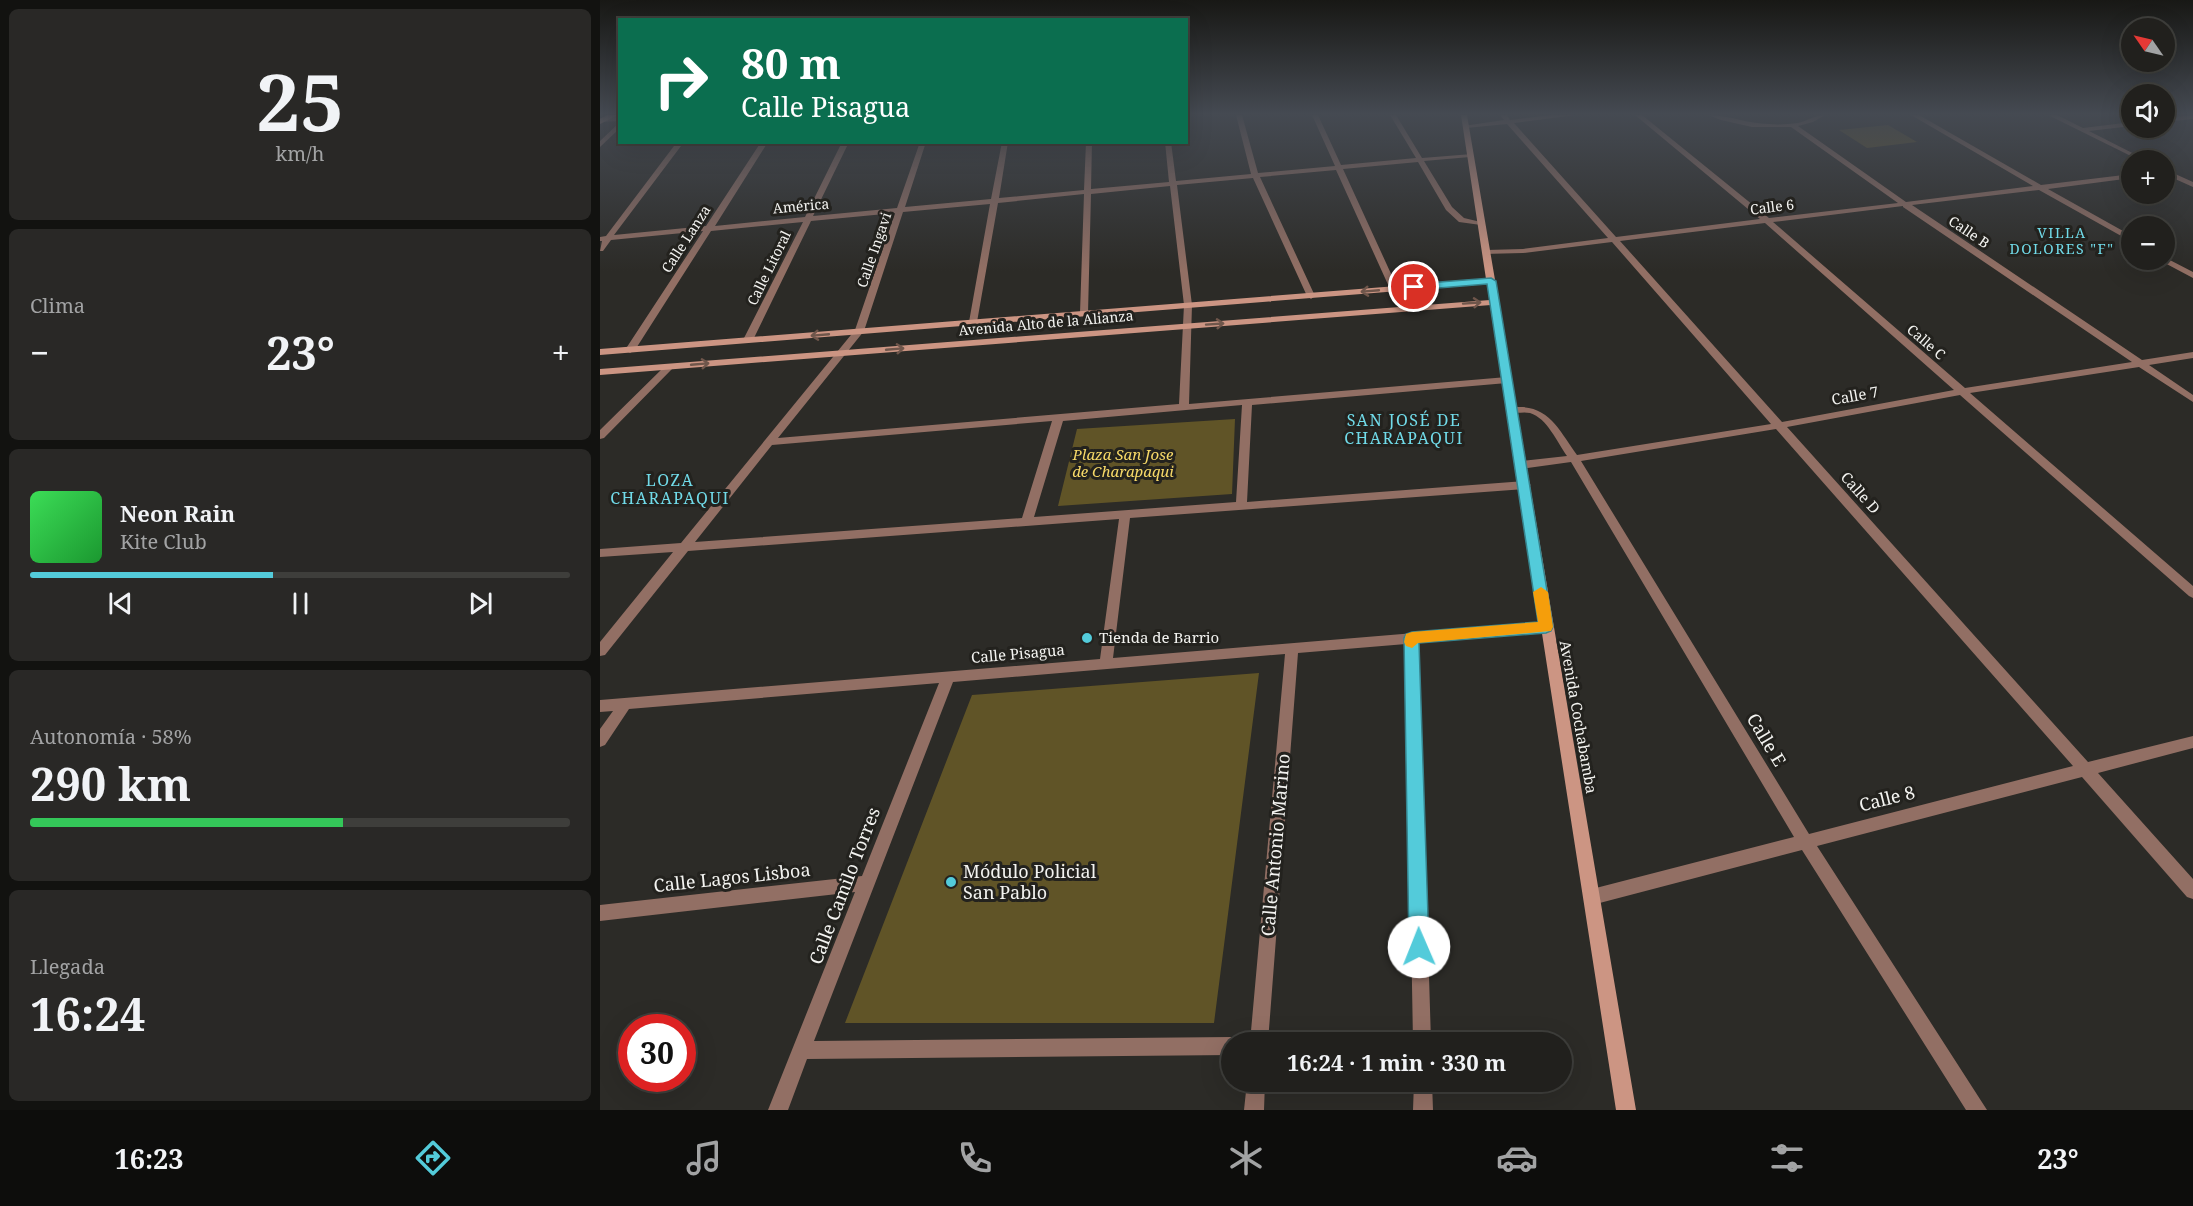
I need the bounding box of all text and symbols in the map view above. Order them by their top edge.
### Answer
north arrow [2121,18,2175,72]
map controls [2121,18,2175,270]
text: 80 m [741,34,841,91]
icon: right [642,42,720,120]
text: 25 [256,48,344,154]
button: sound [2121,84,2175,138]
text: Calle Pisagua [741,88,910,125]
text: km/h [275,140,325,167]
button: + [2121,150,2175,204]
street label: América [772,194,830,217]
street label: Calle 6 [1749,194,1795,219]
street label: Calle Lanza [657,201,715,276]
street label: Calle Ingavi [852,209,895,290]
street label: Calle B [1945,211,1993,252]
button: − [2121,216,2175,270]
district label: VILLA DOLORES "F" [2009,223,2115,258]
street label: Calle Litoral [742,227,795,308]
pin [1388,261,1439,312]
icon: arrive [1397,270,1430,303]
one-way arrow [1360,286,1380,297]
text: Clima [30,292,85,319]
one-way arrow [1461,298,1481,309]
street label: Avenida Alto de la Alianza [958,305,1134,340]
one-way arrow [1204,318,1224,329]
street label: Calle C [1903,320,1950,364]
text: 23° [266,322,335,383]
one-way arrow [810,329,830,340]
text: − [30,330,49,375]
text: + [552,330,570,375]
one-way arrow [884,343,904,354]
one-way arrow [690,358,710,369]
street label: Calle 7 [1830,381,1880,409]
district label: SAN JOSÉ DE CHARAPAQUI [1344,409,1464,449]
park label: Plaza San Jose de Charapaqui [1072,444,1174,481]
street label: Calle D [1837,467,1885,518]
district label: LOZA CHARAPAQUI [610,469,730,509]
text: Neon Rain [120,498,235,528]
text: Kite Club [120,528,207,555]
icon: previous [104,587,137,620]
icon: pause [284,587,317,620]
icon: next [464,587,497,620]
place label: Tienda de Barrio [1099,627,1219,647]
marker: Tienda de Barrio [1080,631,1094,645]
street label: Calle Pisagua [970,639,1066,667]
street label: Avenida Cochabamba [1556,639,1602,795]
street label: Calle E [1742,709,1792,770]
text: Autonomía · 58% [30,723,192,750]
text: 290 km [30,753,191,814]
street label: Calle Antonio Marino [1255,753,1295,937]
street label: Calle 8 [1856,780,1917,817]
street label: Calle Camilo Torres [803,804,885,968]
street label: Calle Lagos Lisboa [652,857,811,897]
place label: Módulo Policial San Pablo [963,859,1097,904]
marker: Módulo Policial San Pablo [944,875,958,889]
position arrow [1387,915,1451,979]
text: Llegada [30,953,105,980]
text: 16:24 [30,983,145,1044]
speed limit sign: 30 [618,1014,696,1092]
text: 16:24 · 1 min · 330 m [1287,1047,1506,1077]
icon: directions [412,1137,454,1179]
icon: music [683,1137,725,1179]
icon: phone [954,1137,996,1179]
icon: climate [1225,1137,1267,1179]
icon: car [1496,1137,1538,1179]
icon: filters [1766,1137,1808,1179]
text: 16:23 [114,1140,184,1177]
text: 23° [2037,1140,2079,1177]

